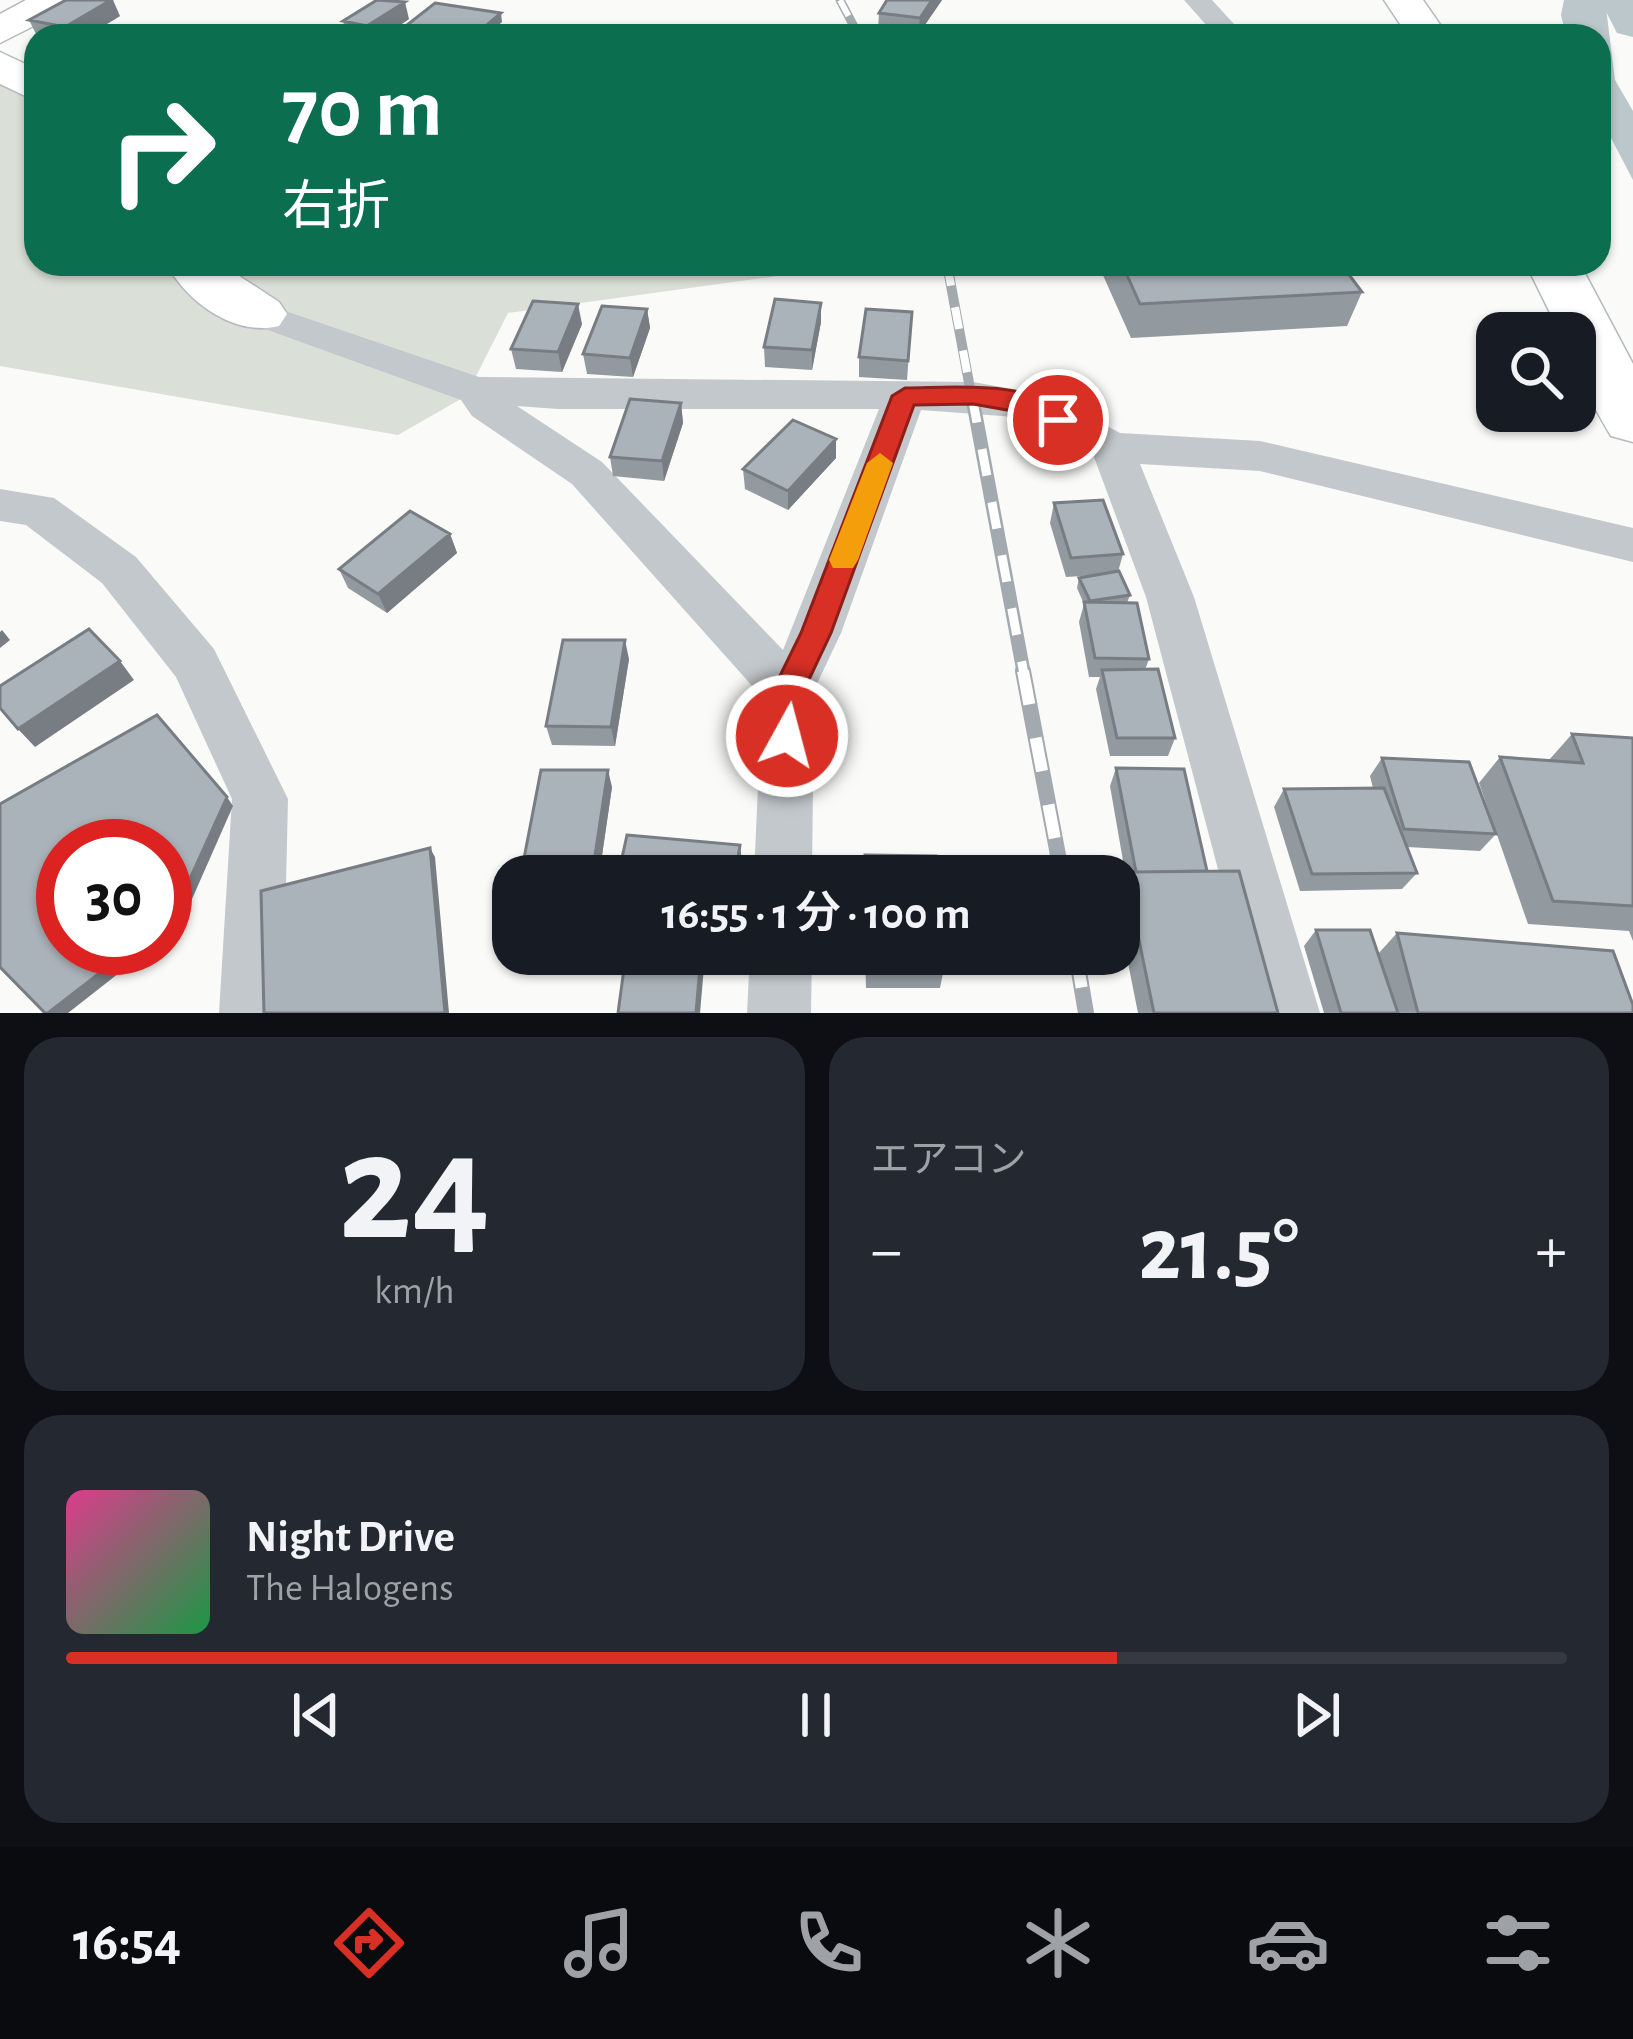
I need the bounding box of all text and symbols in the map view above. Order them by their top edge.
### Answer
text: 70 m [282,68,443,152]
icon: right [84,72,240,228]
text: 右折 [282,181,390,235]
map controls [1476,312,1596,432]
button: search [1476,312,1596,432]
pin [1007,369,1109,471]
icon: arrive [1025,387,1091,453]
position arrow [724,673,850,799]
speed limit sign: 30 [36,819,192,975]
text: 16:55 · 1 分 · 100 m [661,892,971,937]
text: 24 [338,1112,490,1268]
text: エアコン [871,1141,1027,1180]
text: 21.5° [1138,1206,1299,1296]
text: − [871,1218,902,1284]
text: + [1535,1218,1567,1284]
text: km/h [374,1272,454,1311]
text: Night Drive [246,1515,455,1560]
text: The Halogens [246,1569,454,1608]
icon: previous [283,1682,349,1748]
icon: pause [783,1682,849,1748]
icon: next [1284,1682,1350,1748]
icon: directions [327,1901,411,1985]
icon: music [557,1901,641,1985]
icon: phone [787,1901,871,1985]
icon: climate [1016,1901,1100,1985]
icon: car [1246,1901,1330,1985]
icon: filters [1476,1901,1560,1985]
text: 16:54 [73,1916,181,1970]

